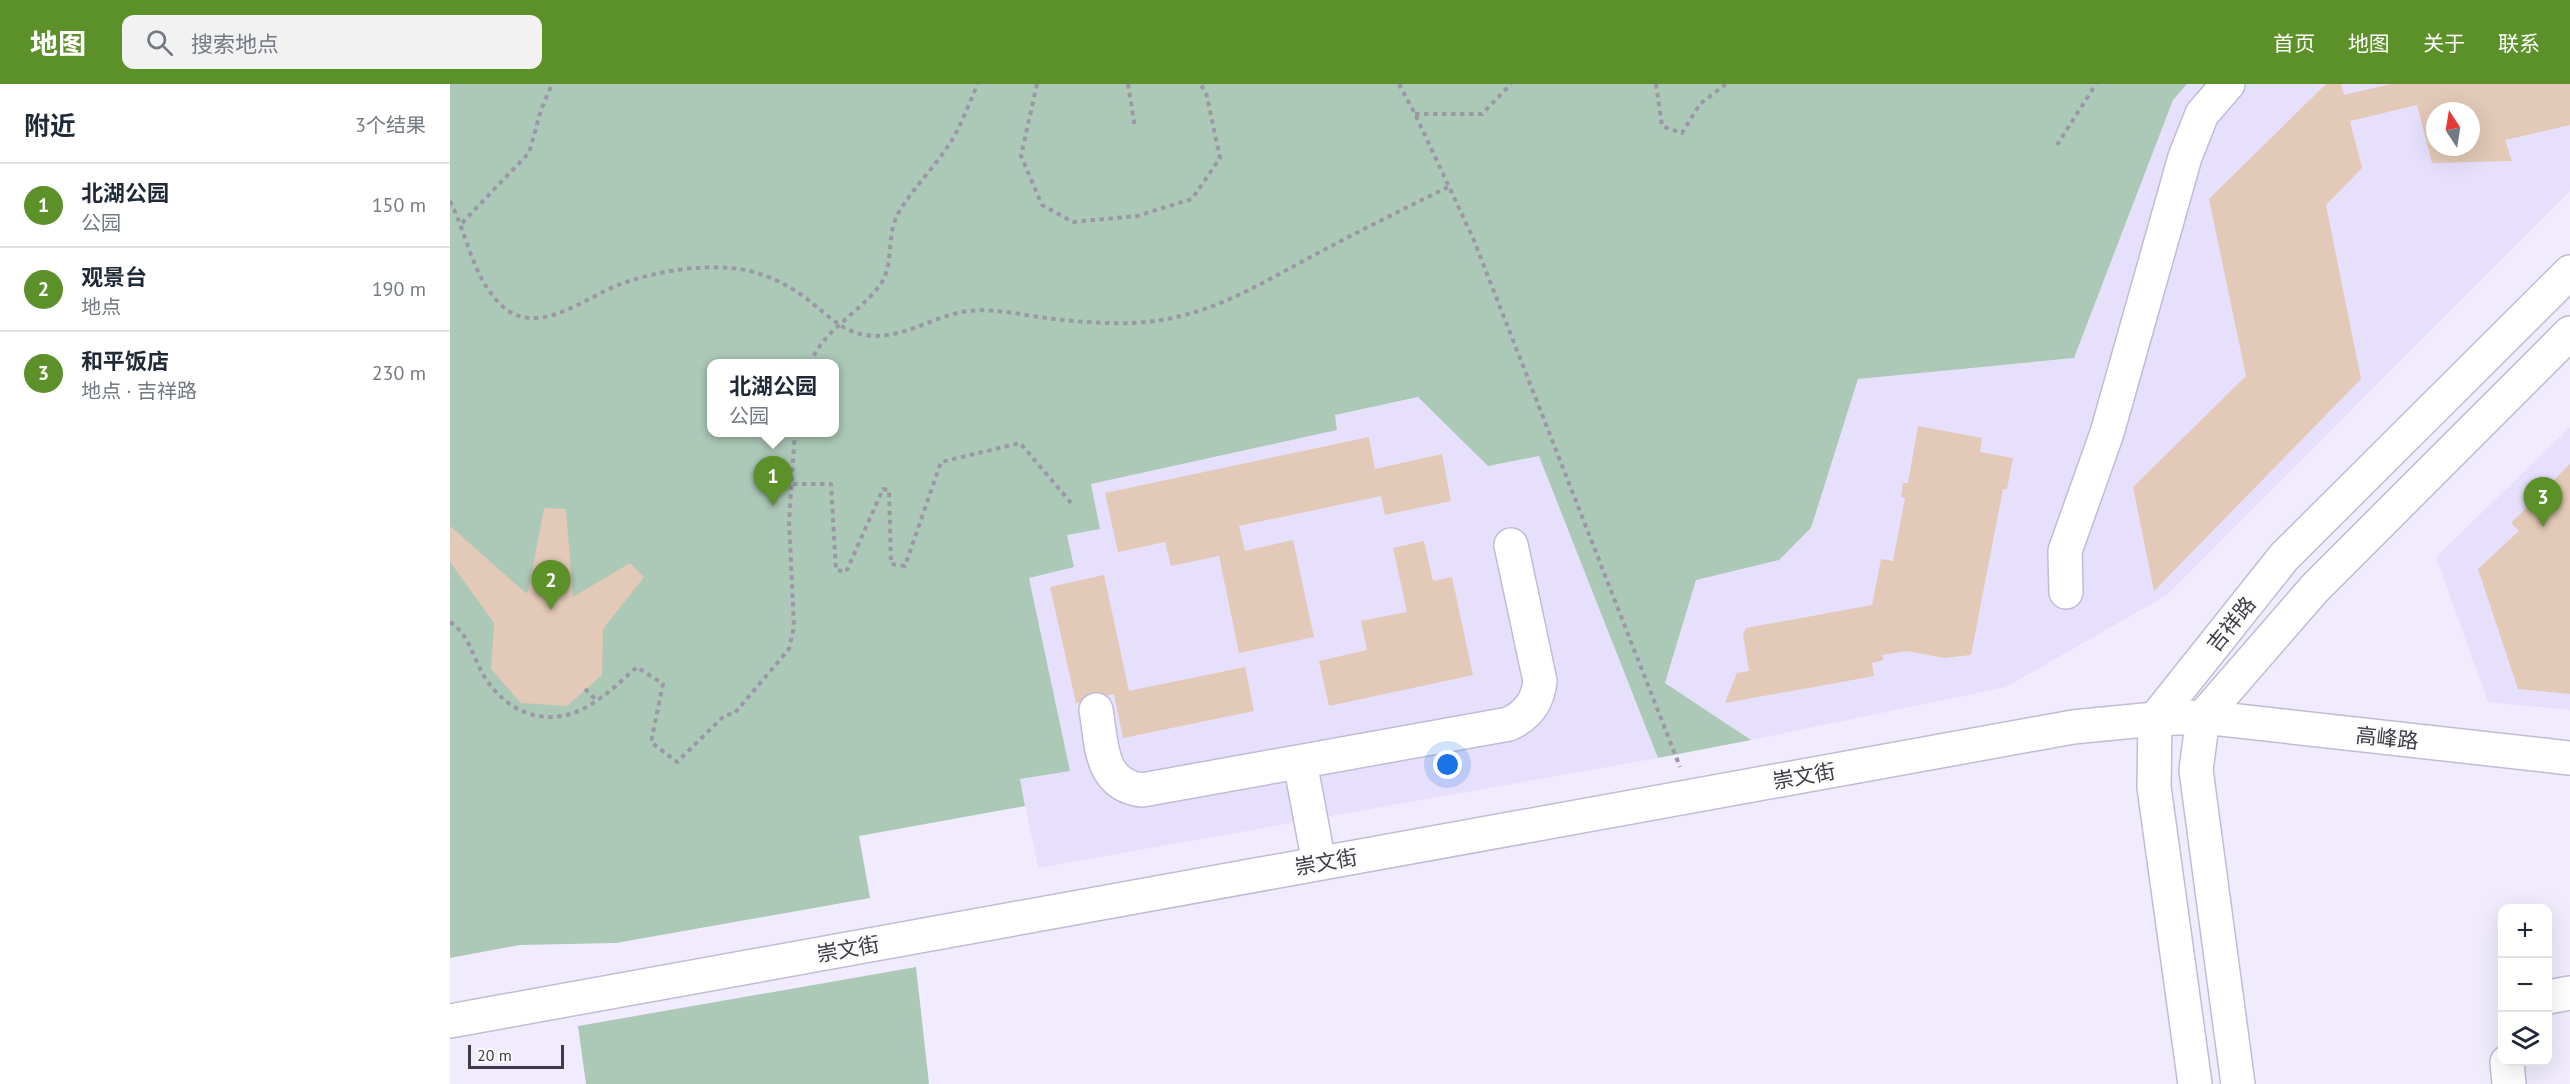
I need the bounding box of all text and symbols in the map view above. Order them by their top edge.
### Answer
search box [122,15,542,69]
text: 地图 [30,25,86,62]
icon: search [143,26,176,59]
text: 搜索地点 [191,30,279,58]
text: 首页 [2273,30,2315,57]
text: 地图 [2348,30,2390,57]
text: 关于 [2423,30,2465,57]
text: 联系 [2498,30,2540,57]
north arrow [2426,102,2480,156]
text: 附近 [24,109,76,142]
text: 3个结果 [355,112,426,138]
text: 北湖公园 [81,179,169,207]
text: 1 [38,192,49,218]
text: 150 m [372,192,426,218]
text: 公园 [81,210,121,236]
text: 观景台 [81,263,147,291]
text: 2 [38,276,49,302]
text: 190 m [372,276,426,302]
text: 地点 [81,294,121,320]
text: 和平饭店 [81,347,169,375]
popup [707,359,839,437]
text: 3 [38,360,49,386]
text: 230 m [372,360,426,386]
text: 北湖公园 [729,372,817,400]
text: 地点 · 吉祥路 [81,378,197,404]
text: 公园 [729,403,769,429]
pin: 1 [754,456,792,506]
pin: 3 [2524,478,2562,527]
pin: 2 [532,560,570,610]
street label: 吉祥路 [2201,591,2261,657]
street label: 高峰路 [2354,721,2420,755]
your location [1433,750,1462,779]
street label: 崇文街 [1771,757,1837,795]
street label: 崇文街 [1293,843,1359,881]
map controls [2498,904,2552,1066]
button: + [2498,904,2552,958]
street label: 崇文街 [815,930,881,968]
button: − [2498,958,2552,1012]
button: layers [2498,1012,2552,1066]
scale bar [468,1042,564,1070]
text: 20 m [477,1045,512,1065]

